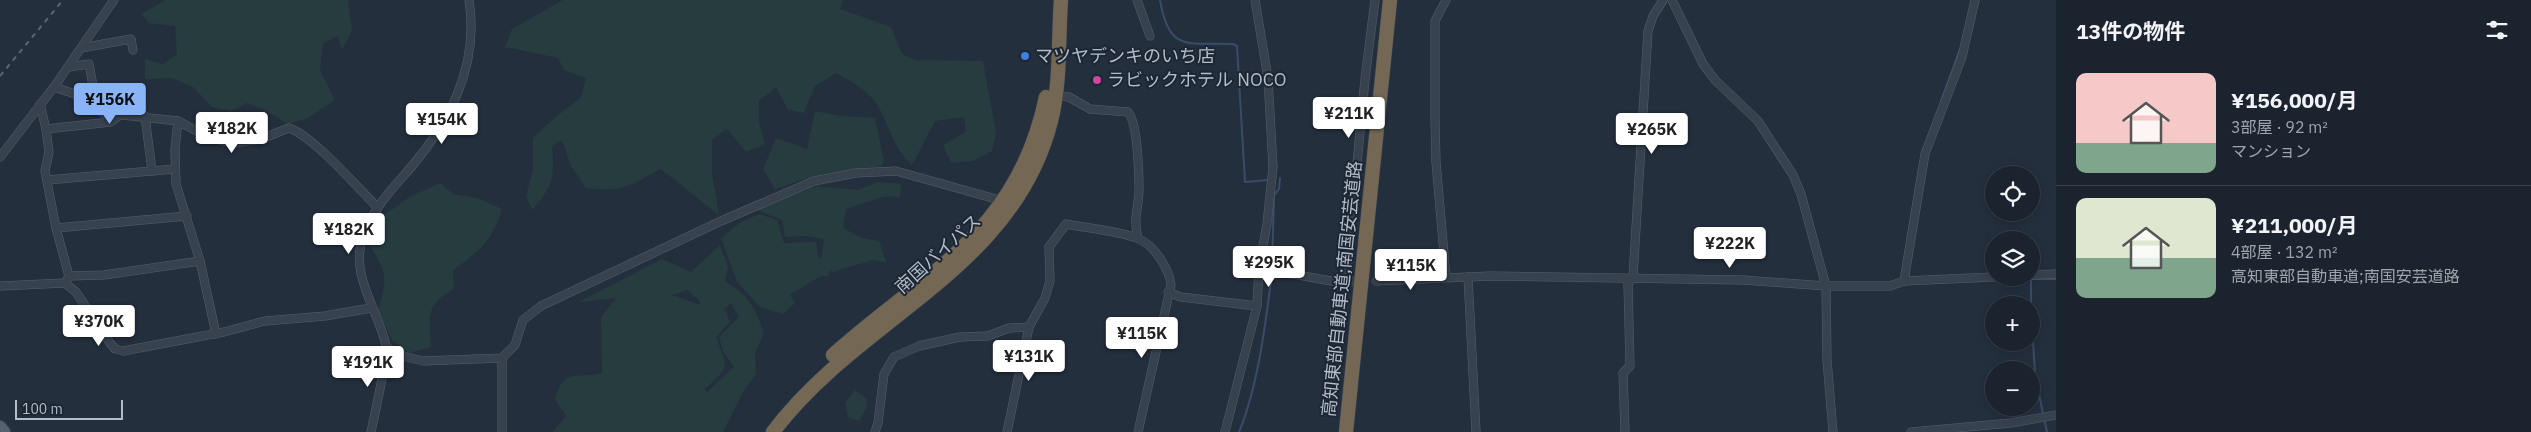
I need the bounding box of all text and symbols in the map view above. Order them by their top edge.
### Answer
icon: filters [2483,16,2511,44]
text: 13件の物件 [2076,17,2185,45]
place label: マツヤデンキのいち店 [1035,44,1215,67]
marker: マツヤデンキのいち店 [1019,50,1031,62]
place label: ラビックホテル NOCO [1107,68,1286,91]
marker: ラビックホテル NOCO [1091,74,1103,86]
pin: ¥156K [75,82,145,125]
text: ¥156,000/月 [2231,86,2357,114]
text: ¥156K [85,89,135,109]
icon: home [2116,93,2176,153]
pin: ¥211K [1314,96,1384,139]
pin: ¥154K [407,102,477,145]
text: ¥211K [1324,103,1374,123]
text: ¥154K [417,109,467,129]
pin: ¥182K [197,112,267,154]
pin: ¥265K [1617,112,1687,155]
text: 3部屋 · 92 m² [2231,117,2328,137]
text: ¥182K [207,118,257,138]
text: ¥265K [1627,119,1677,139]
text: マンション [2231,141,2311,161]
street label: 高知東部自動車道;南国安芸道路 [1317,160,1366,418]
map controls [1985,166,2040,416]
button: locate [1985,166,2040,221]
street label: 南国バイパス [890,209,985,298]
text: ¥211,000/月 [2231,211,2357,239]
pin: ¥182K [314,212,384,255]
icon: home [2116,218,2176,278]
text: ¥182K [324,219,374,239]
pin: ¥222K [1695,226,1765,269]
button: layers [1985,231,2040,286]
text: ¥222K [1705,233,1755,253]
text: 4部屋 · 132 m² [2231,242,2337,262]
pin: ¥295K [1234,246,1304,288]
pin: ¥115K [1376,248,1446,291]
text: ¥295K [1244,252,1294,272]
text: ¥115K [1386,255,1436,275]
text: 高知東部自動車道;南国安芸道路 [2231,266,2460,286]
button: + [1985,296,2040,351]
pin: ¥370K [64,304,134,347]
text: ¥370K [74,311,124,331]
pin: ¥115K [1107,316,1177,359]
text: ¥115K [1117,323,1167,343]
pin: ¥131K [994,340,1064,382]
pin: ¥191K [333,346,403,388]
text: ¥131K [1004,346,1054,366]
text: ¥191K [343,352,393,372]
button: − [1985,361,2040,416]
scale bar [15,397,122,420]
text: 100 m [22,400,63,418]

